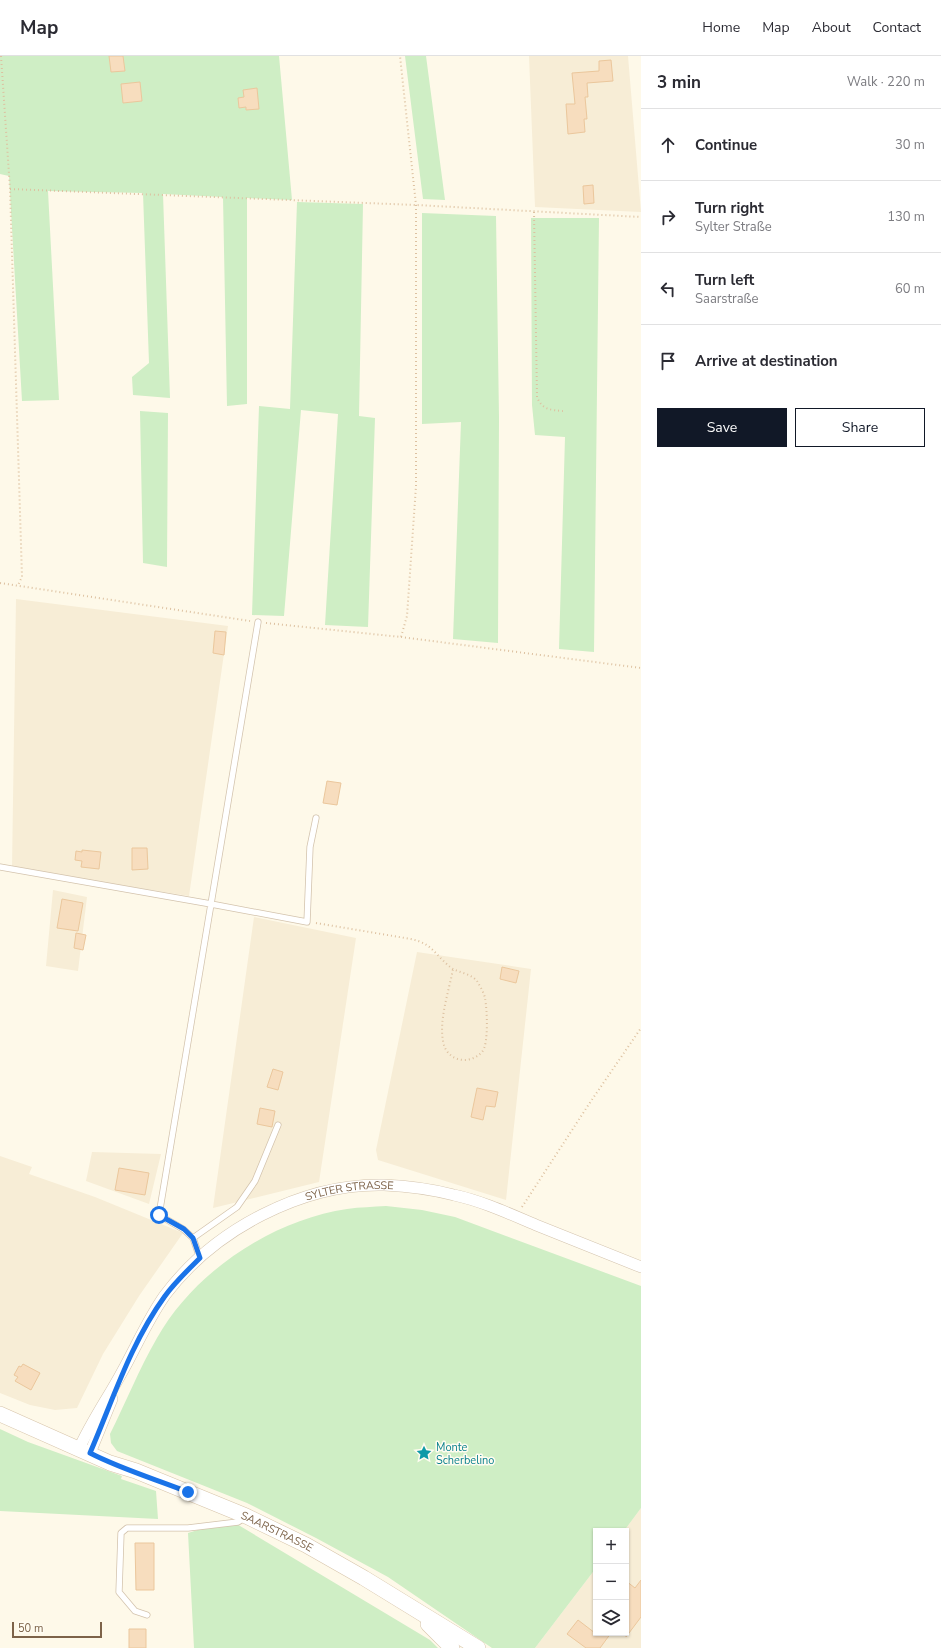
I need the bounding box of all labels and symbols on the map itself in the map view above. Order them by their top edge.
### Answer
street label: SYLTER STRASSE [303,1178,394,1205]
route start [150,1206,168,1224]
place label: Monte Scherbelino [436,1440,494,1468]
place icon: Monte Scherbelino [415,1444,433,1462]
route end [179,1483,197,1501]
street label: SAARSTRASSE [239,1508,316,1555]
scale bar [12,1620,102,1639]

